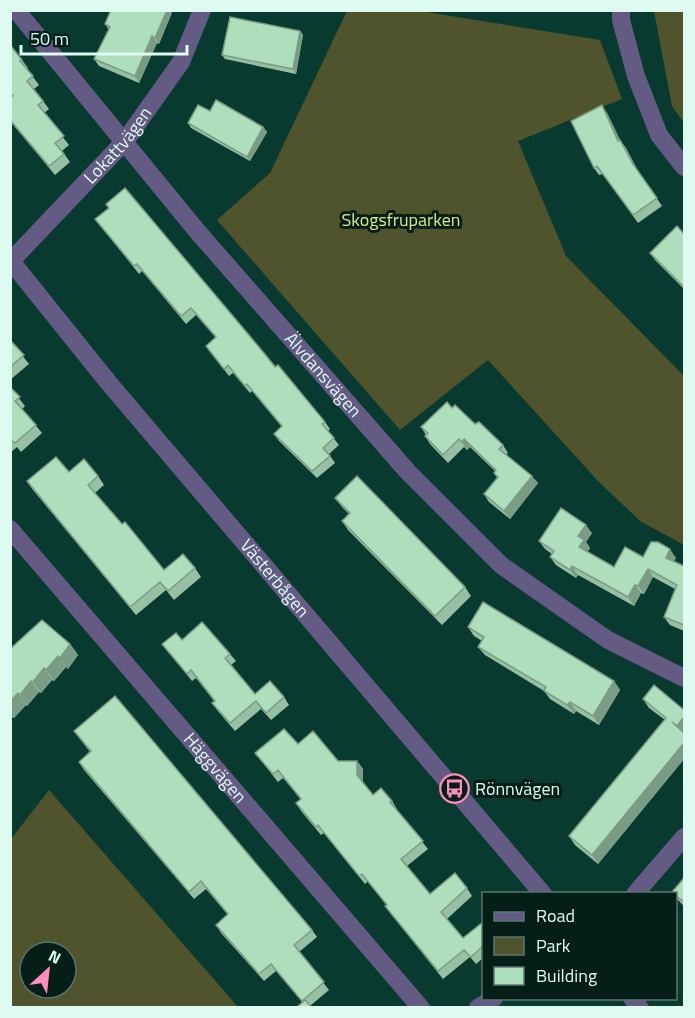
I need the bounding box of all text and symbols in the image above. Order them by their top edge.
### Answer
scale bar [21,18,188,56]
text: 50 m [30,25,69,52]
street label: Lokattvägen [77,101,158,190]
park label: Skogsfruparken [342,206,460,233]
street label: Älvdansvägen [279,326,368,423]
street label: Västerbågen [234,533,316,623]
street label: Häggvägen [177,727,254,809]
bus stop icon: Rönnvägen [438,773,470,805]
place label: Rönnvägen [475,775,560,802]
legend [482,892,677,1000]
text: Road [536,902,575,929]
text: Park [536,932,571,959]
north arrow [18,940,78,1000]
text: N [44,943,65,970]
text: Building [536,962,597,989]

